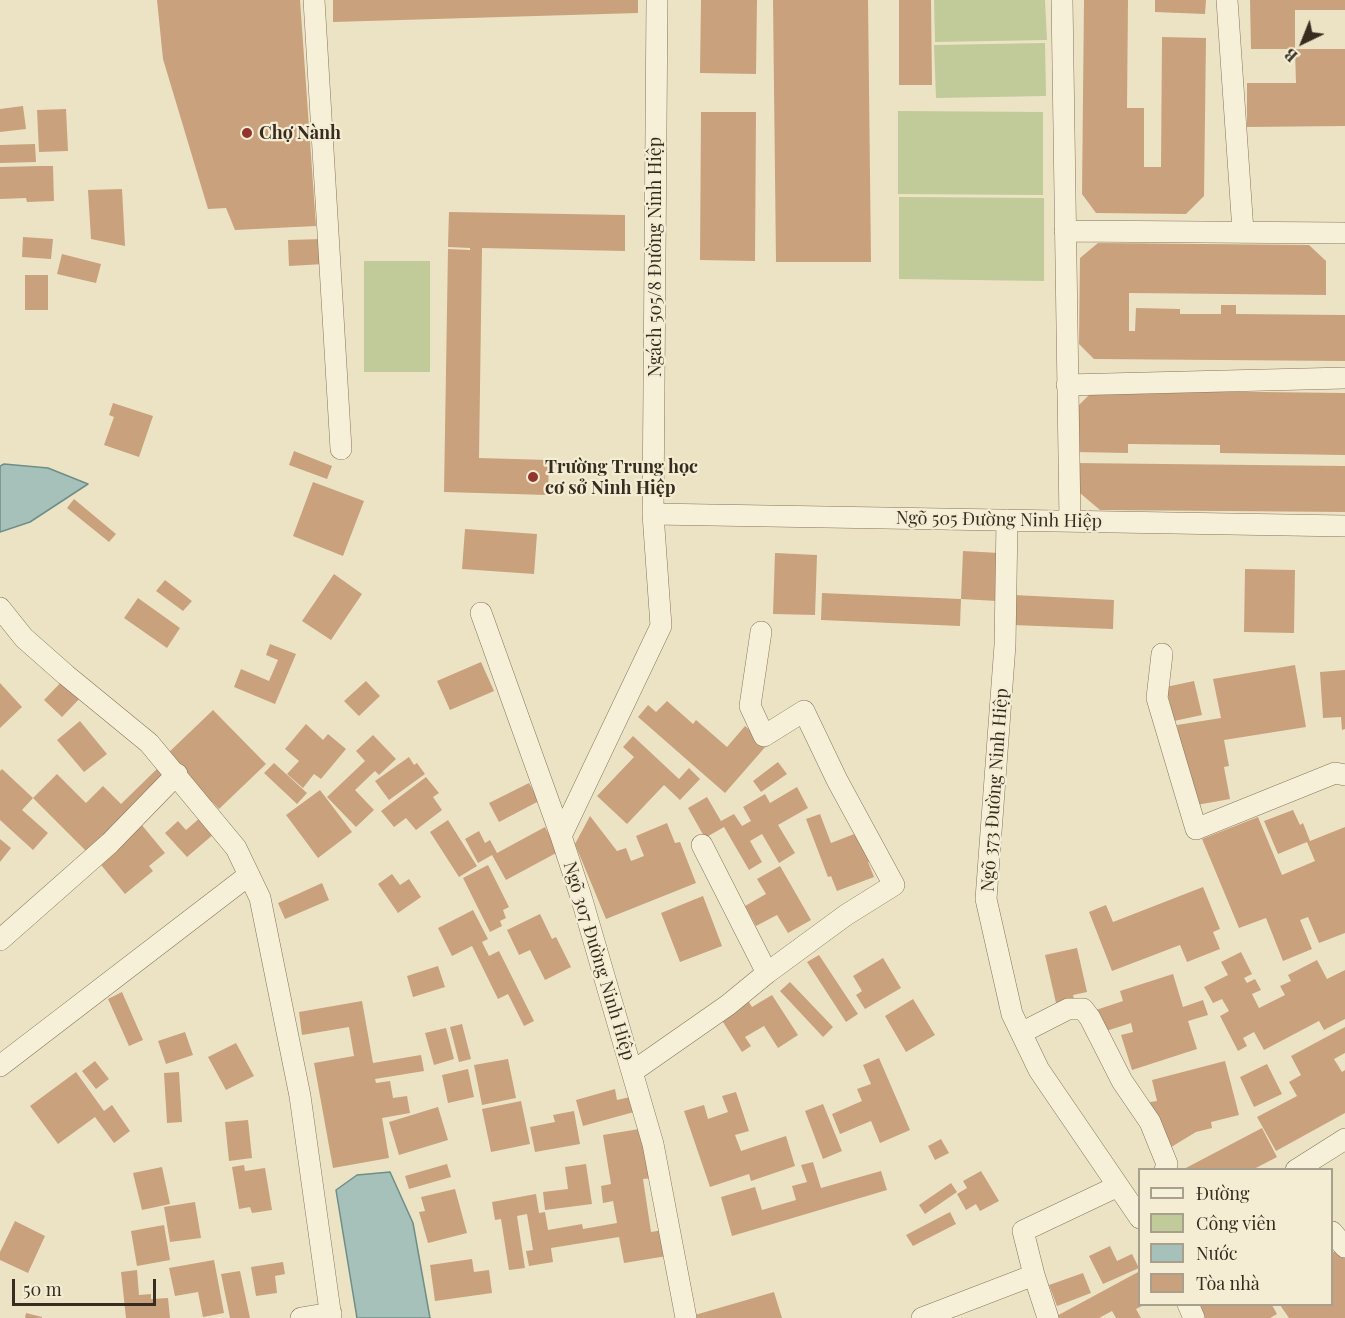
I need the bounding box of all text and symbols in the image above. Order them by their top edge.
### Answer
north arrow [1273,12,1333,72]
text: B [1279,44,1301,67]
place label: Chợ Nành [259,122,341,144]
marker: Chợ Nành [240,126,254,140]
street label: Ngách 505/8 Đường Ninh Hiệp [644,137,666,377]
place label: Trường Trung học cơ sở Ninh Hiệp [545,456,698,498]
marker: Trường Trung học cơ sở Ninh Hiệp [526,470,540,484]
street label: Ngõ 505 Đường Ninh Hiệp [896,507,1102,533]
street label: Ngõ 373 Đường Ninh Hiệp [977,688,1013,892]
street label: Ngõ 307 Đường Ninh Hiệp [558,859,640,1063]
legend [1138,1168,1333,1306]
text: Đường [1196,1181,1249,1205]
text: Công viên [1196,1211,1276,1235]
text: Nước [1196,1241,1238,1265]
scale bar [15,1267,159,1305]
text: Tòa nhà [1196,1271,1260,1295]
text: 50 m [23,1277,62,1301]

